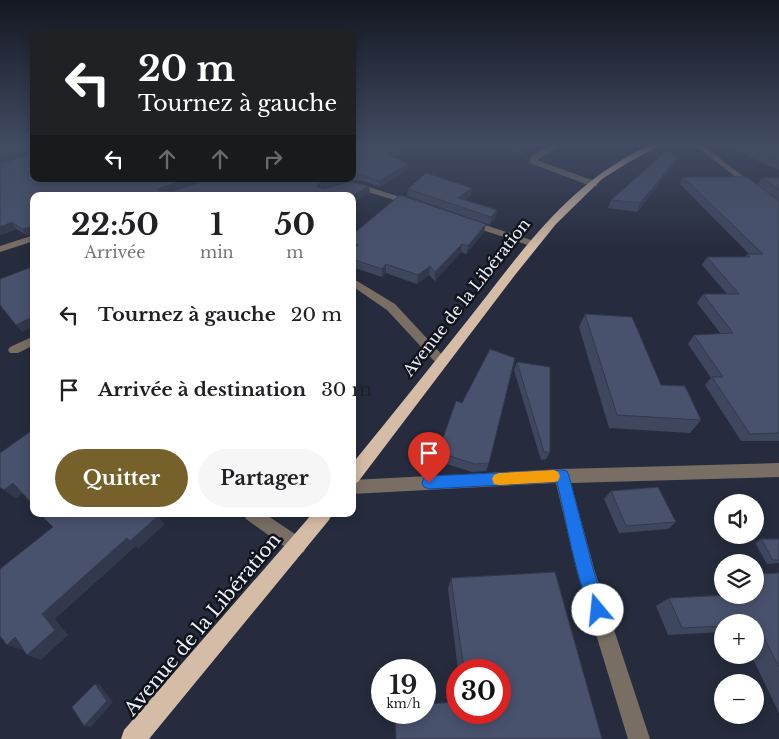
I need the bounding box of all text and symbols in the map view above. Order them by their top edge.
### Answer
text: 20 m [138,47,235,90]
icon: left [55,50,120,115]
text: Tournez à gauche [138,90,337,117]
icon: left [100,145,128,173]
icon: ahead [153,145,181,173]
icon: ahead [206,145,234,173]
icon: right [259,145,287,173]
text: 22:50 [71,206,159,243]
text: 1 [210,206,223,243]
text: 50 [275,206,315,243]
street label: Avenue de la Libération [398,214,534,381]
text: Arrivée [85,242,145,262]
text: min [200,242,234,262]
text: m [286,242,303,262]
icon: left [55,301,83,329]
text: Tournez à gauche [98,303,276,326]
text: 20 m [291,303,342,326]
icon: arrive [55,376,83,404]
text: Arrivée à destination [98,378,306,401]
text: 30 m [321,378,372,401]
pin [408,432,450,483]
icon: arrive [415,439,443,467]
button: Quitter [55,449,188,507]
button: Partager [198,449,331,507]
map controls [714,494,764,724]
button: sound [714,494,764,544]
street label: Avenue de la Libération [119,528,286,721]
button: layers [714,554,764,604]
position arrow [571,583,623,635]
button: + [714,614,764,664]
speed limit sign: 30 [446,659,511,724]
text: 19 [390,670,417,701]
button: − [714,674,764,724]
text: km/h [386,696,421,711]

